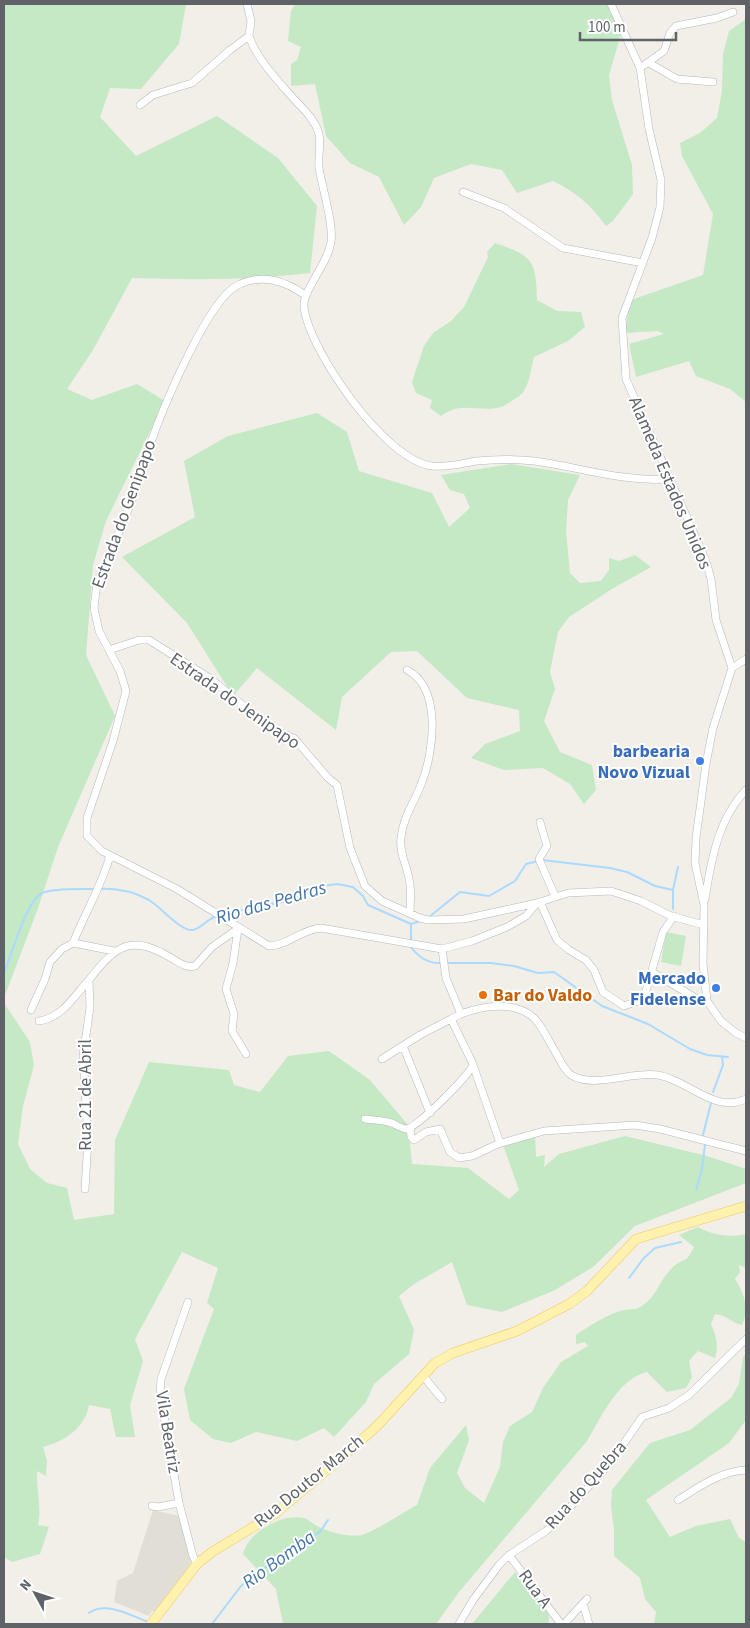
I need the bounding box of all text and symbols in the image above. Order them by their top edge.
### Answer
scale bar [580,10,676,42]
text: 100 m [588,17,626,38]
street label: Alameda Estados Unidos [622,393,718,573]
street label: Estrada do Genipapo [85,436,163,592]
street label: Estrada do Jenipapo [165,647,305,755]
place label: barbearia Novo Vizual [597,739,690,785]
marker: barbearia Novo Vizual [694,755,706,767]
water label: Rio das Pedras [213,874,330,932]
place label: Mercado Fidelense [630,966,706,1012]
marker: Mercado Fidelense [710,982,722,994]
place label: Bar do Valdo [493,983,592,1008]
marker: Bar do Valdo [477,989,489,1001]
street label: Rua 21 de Abril [73,1039,98,1151]
street label: Vila Beatriz [149,1389,187,1476]
street label: Rua Doutor March [249,1429,369,1533]
street label: Rua do Quebra [539,1435,633,1535]
water label: Rio Bomba [237,1524,321,1596]
street label: Rua A [512,1564,558,1614]
north arrow [10,1568,60,1618]
text: N [15,1575,36,1595]

